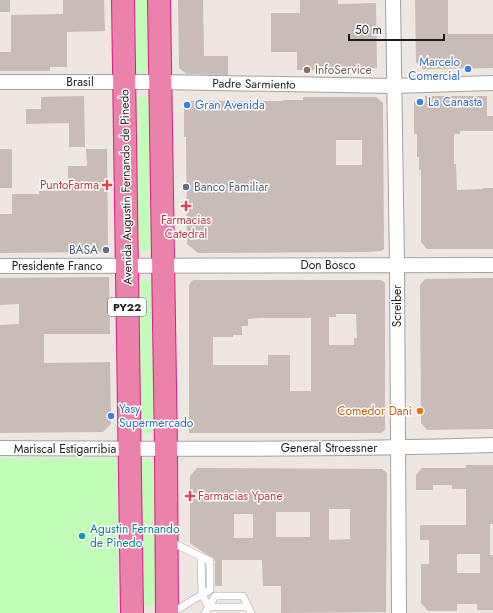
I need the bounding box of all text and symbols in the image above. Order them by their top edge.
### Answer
scale bar [349,16,444,42]
text: 50 m [355,21,382,39]
place label: Marcelo Comercial [408,53,460,85]
place label: InfoService [315,61,372,79]
marker: Marcelo Comercial [463,64,473,74]
marker: InfoService [302,65,312,75]
street label: Brasil [66,73,94,91]
street label: Padre Sarmiento [212,74,296,94]
street label: Avenida Augustín Fernando de Pinedo [115,89,137,285]
place label: La Canasta [428,93,483,111]
place label: Gran Avenida [195,96,265,114]
marker: La Canasta [415,97,425,107]
marker: Gran Avenida [182,100,192,110]
place label: PuntoFarma [40,176,99,194]
place label: Banco Familiar [194,178,269,196]
marker: PuntoFarma [102,180,112,190]
marker: Banco Familiar [181,182,191,192]
marker: Farmacias Catedral [181,201,191,211]
place label: Farmacias Catedral [161,211,211,243]
place label: BASA [69,241,98,259]
marker: BASA [101,245,111,255]
street label: Don Bosco [301,256,356,274]
street label: Presidente Franco [12,257,103,275]
street label: Screiber [388,284,406,327]
road number: PY22 [108,298,146,316]
place label: Yasy Supermercado [119,400,194,432]
place label: Comedor Dani [337,402,412,420]
marker: Comedor Dani [415,406,425,416]
marker: Yasy Supermercado [106,411,116,421]
street label: General Stroessner [281,439,378,457]
street label: Mariscal Estigarribia [14,440,117,458]
place label: Farmacias Ypane [198,487,283,505]
marker: Farmacias Ypane [185,491,195,501]
place label: Agustin Fernando de Pinedo [90,520,180,552]
marker: Agustin Fernando de Pinedo [77,531,87,541]

